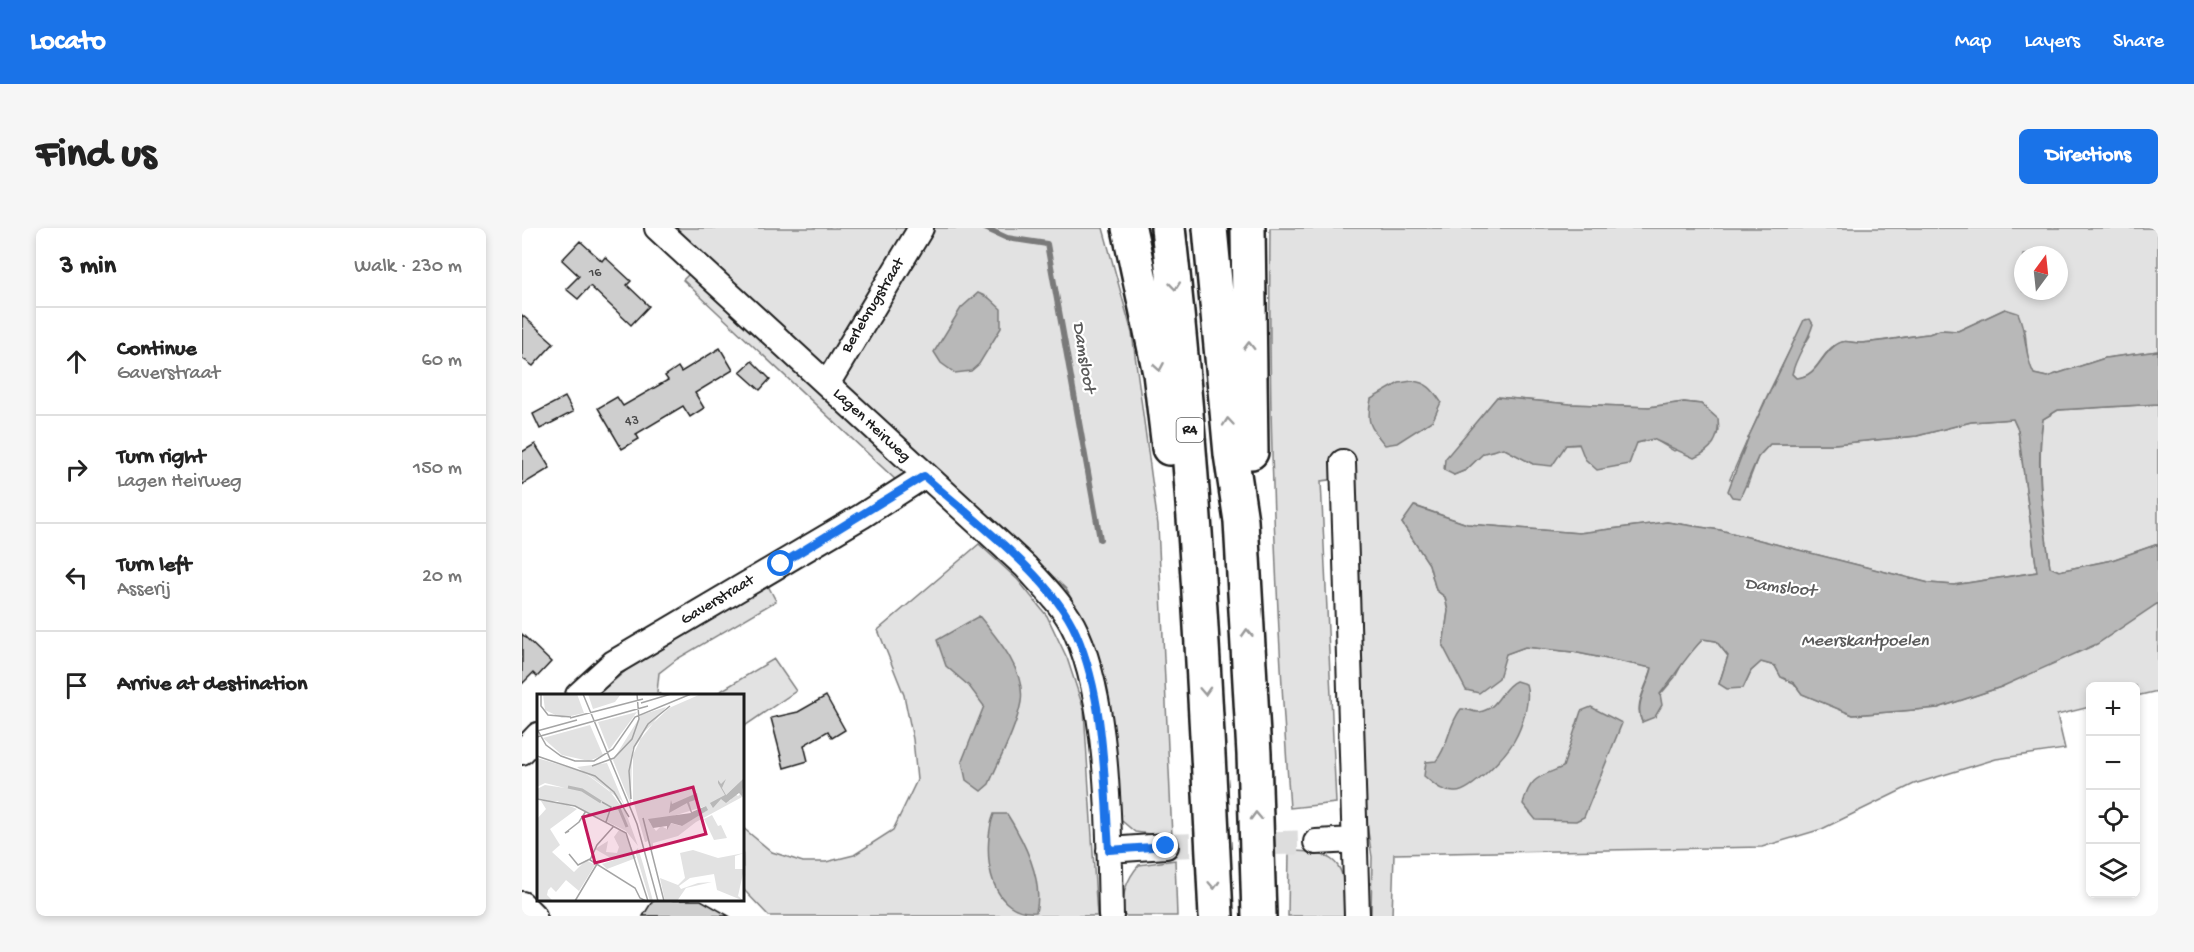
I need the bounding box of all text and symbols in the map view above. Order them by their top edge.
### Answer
text: Locato [30,26,106,59]
text: Map [1955,30,1991,55]
text: Layers [2024,30,2080,55]
text: Share [2113,30,2164,55]
button: Directions [2019,129,2158,184]
text: Find us [36,132,156,181]
north arrow [2014,246,2068,300]
text: 3 min [60,252,116,283]
street label: Berlebrugstraat [838,254,910,358]
text: Walk · 230 m [354,256,462,279]
house number: 16 [588,265,602,282]
one-way arrow [1168,282,1181,291]
water label: Damsloot [1066,320,1100,397]
text: Continue [117,337,197,363]
one-way arrow [1243,342,1255,351]
icon: ahead [60,345,93,378]
text: 60 m [422,350,462,373]
one-way arrow [1152,362,1165,372]
text: Gaverstraat [117,363,220,386]
street label: Lagen Heirweg [828,385,914,467]
house number: 43 [625,413,639,430]
one-way arrow [1222,417,1235,426]
road number: R4 [1176,418,1204,442]
text: Turn right [117,445,205,471]
icon: right [60,453,93,486]
text: 150 m [413,458,462,481]
text: Lagen Heirweg [117,471,242,494]
route start [767,550,793,576]
text: Turn left [117,553,191,579]
icon: left [60,561,93,594]
text: 20 m [422,566,462,589]
street label: Gaverstraat [678,571,759,630]
water label: Damsloot [1744,574,1820,603]
text: Asserij [117,579,171,602]
one-way arrow [1241,628,1254,637]
water label: Meerskantpoelen [1801,631,1929,652]
icon: arrive [60,669,93,702]
text: Arrive at destination [117,672,307,698]
map controls [2086,682,2140,898]
button: + [2086,682,2140,736]
one-way arrow [1199,686,1212,695]
inset map [537,694,744,901]
button: − [2086,736,2140,790]
button: locate [2086,790,2140,844]
one-way arrow [1249,811,1262,820]
route end [1152,832,1178,858]
button: layers [2086,844,2140,898]
one-way arrow [1208,881,1221,890]

